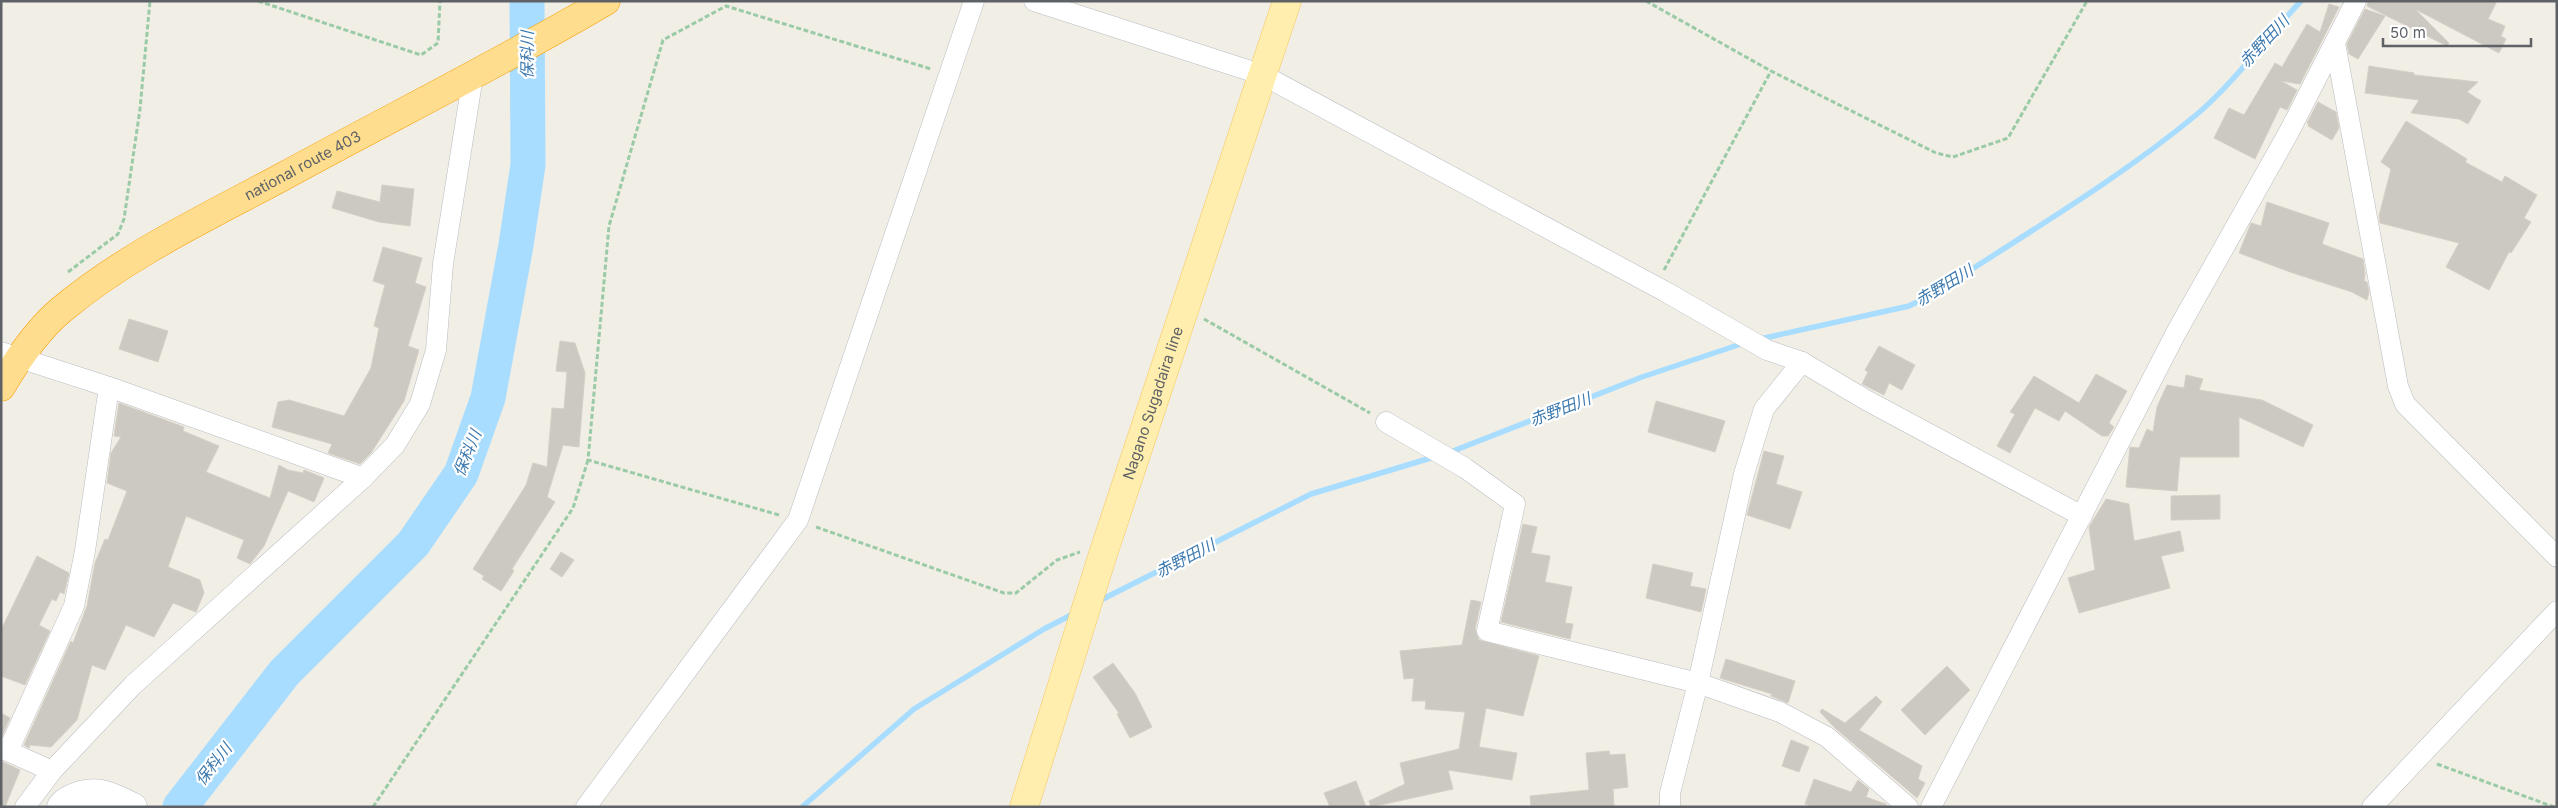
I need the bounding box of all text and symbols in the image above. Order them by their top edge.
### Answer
water label: 赤野田川 [2235,9,2294,71]
scale bar [2383,15,2530,47]
text: 50 m [2390,23,2426,42]
water label: 保科川 [517,29,537,79]
street label: national route 403 [241,126,364,204]
water label: 赤野田川 [1911,259,1978,310]
street label: Nagano Sugadaira line [1118,324,1187,482]
water label: 赤野田川 [1527,387,1595,430]
water label: 保科川 [449,425,486,479]
water label: 赤野田川 [1152,534,1220,581]
water label: 保科川 [190,737,237,789]

